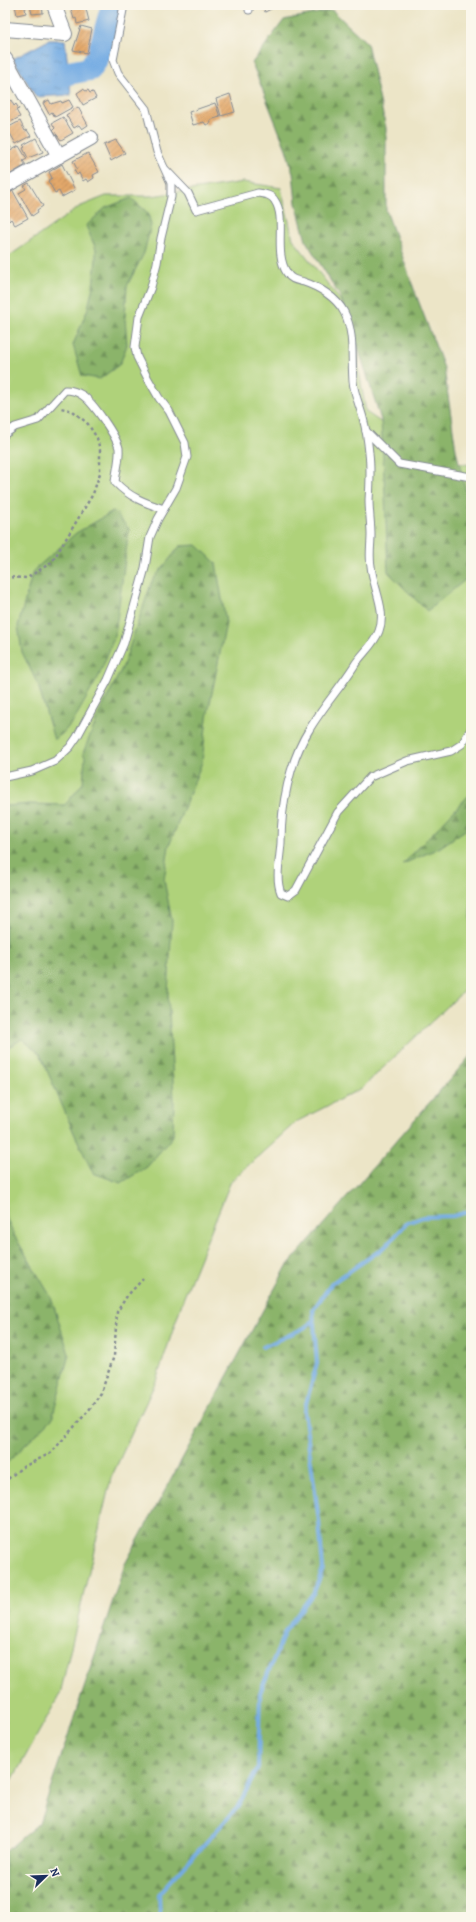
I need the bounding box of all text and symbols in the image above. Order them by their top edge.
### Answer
north arrow [26,1856,66,1896]
text: N [46,1866,63,1879]

